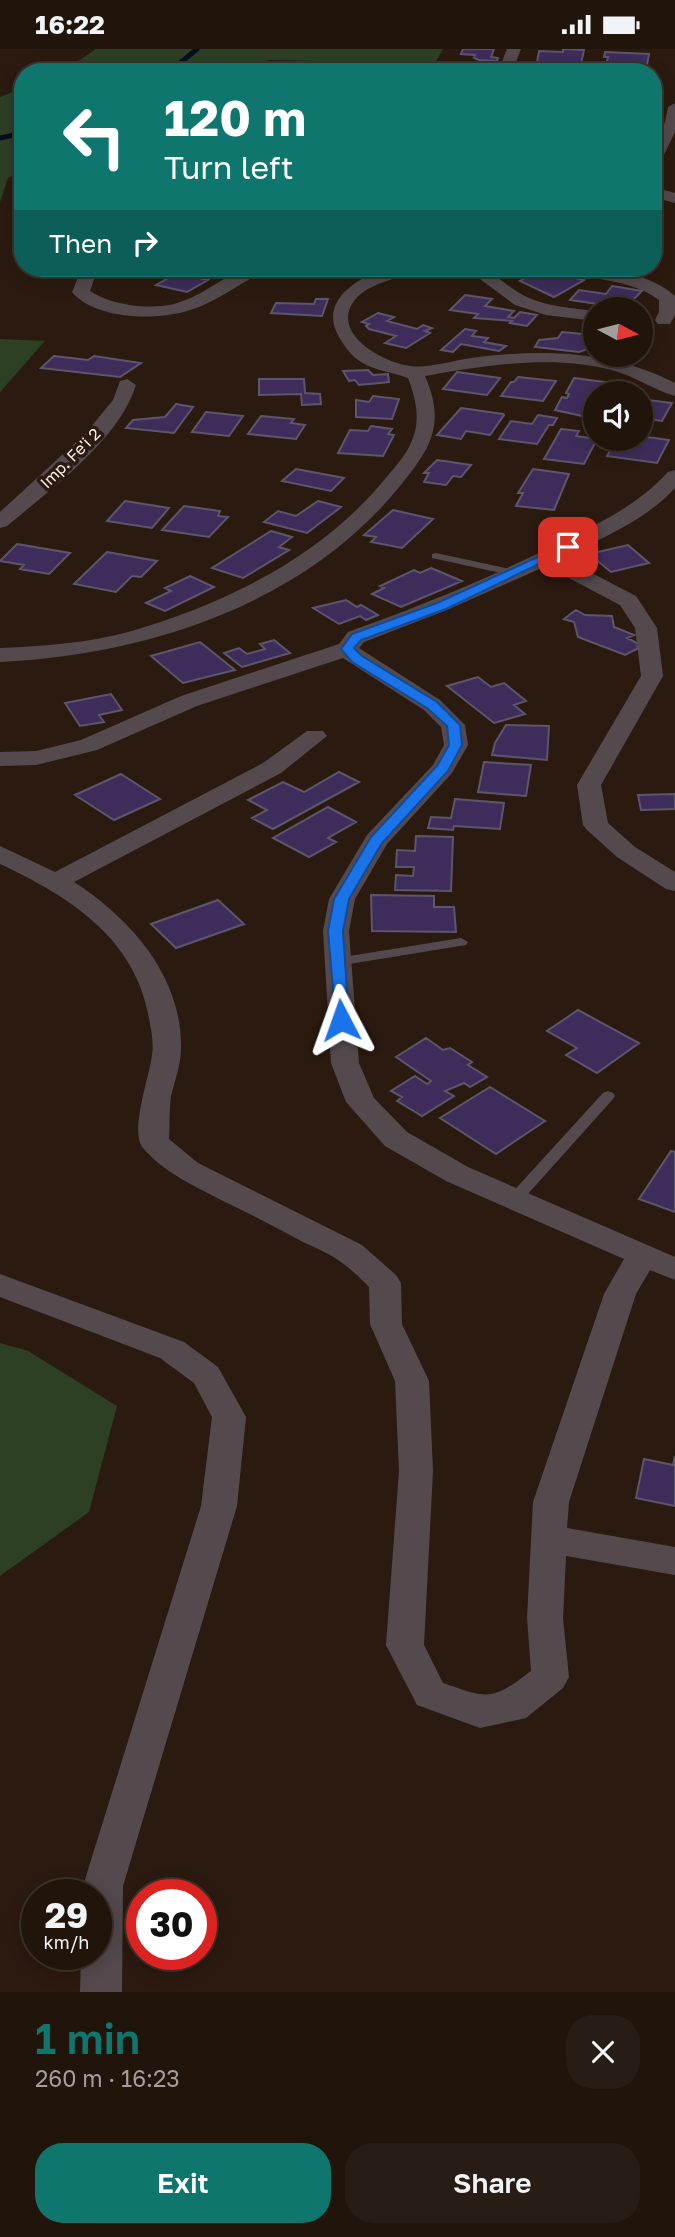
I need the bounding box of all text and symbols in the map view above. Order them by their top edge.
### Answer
text: 16:22 [35,9,105,40]
text: 120 m [164,88,306,147]
icon: left [49,91,140,182]
text: Turn left [164,148,293,186]
icon: right [126,224,164,262]
text: Then [49,228,112,259]
north arrow [583,297,653,367]
map controls [583,297,653,451]
button: sound [583,381,653,451]
street label: Imp. Fe'i 2 [36,424,104,492]
pin [538,517,598,577]
icon: arrive [549,528,587,566]
position arrow [304,983,378,1057]
speed limit sign: 30 [126,1879,217,1970]
text: 29 [45,1894,88,1936]
text: km/h [44,1931,89,1953]
text: 1 min [35,2013,140,2063]
button: close [566,2015,640,2089]
text: 260 m · 16:23 [35,2064,180,2092]
button: Exit [35,2143,331,2223]
button: Share [345,2143,640,2223]

